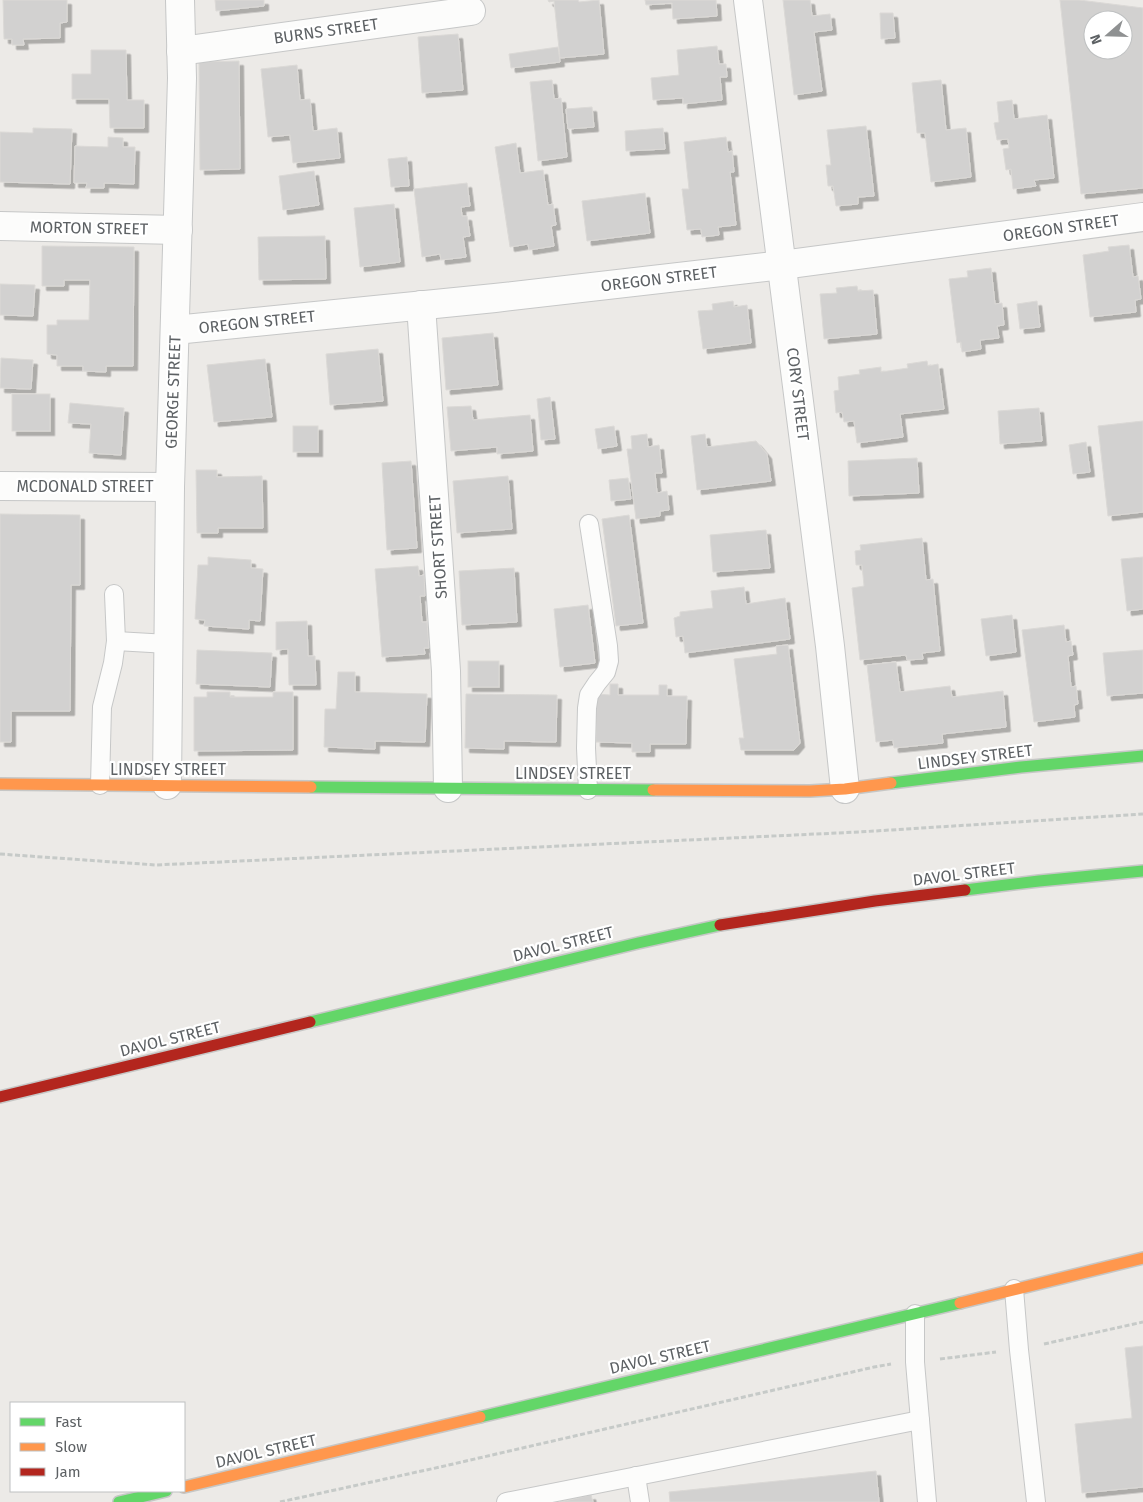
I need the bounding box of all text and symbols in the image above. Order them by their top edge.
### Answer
north arrow [1083,10,1133,60]
street label: BURNS STREET [272,14,380,48]
text: N [1087,32,1106,47]
street label: OREGON STREET [1002,210,1121,246]
street label: MORTON STREET [30,217,149,239]
street label: OREGON STREET [600,262,719,296]
street label: OREGON STREET [198,306,317,338]
street label: GEORGE STREET [162,334,185,449]
street label: CORY STREET [783,346,813,442]
street label: MCDONALD STREET [17,477,154,496]
street label: SHORT STREET [425,494,451,600]
street label: LINDSEY STREET [916,740,1034,773]
street label: LINDSEY STREET [110,760,227,779]
street label: LINDSEY STREET [515,764,632,783]
street label: DAVOL STREET [912,858,1017,890]
street label: DAVOL STREET [511,922,616,966]
street label: DAVOL STREET [118,1017,223,1061]
street label: DAVOL STREET [608,1336,713,1378]
legend [10,1402,185,1492]
text: Fast [55,1413,82,1431]
street label: DAVOL STREET [214,1430,319,1472]
text: Slow [55,1438,87,1456]
text: Jam [55,1463,81,1481]

